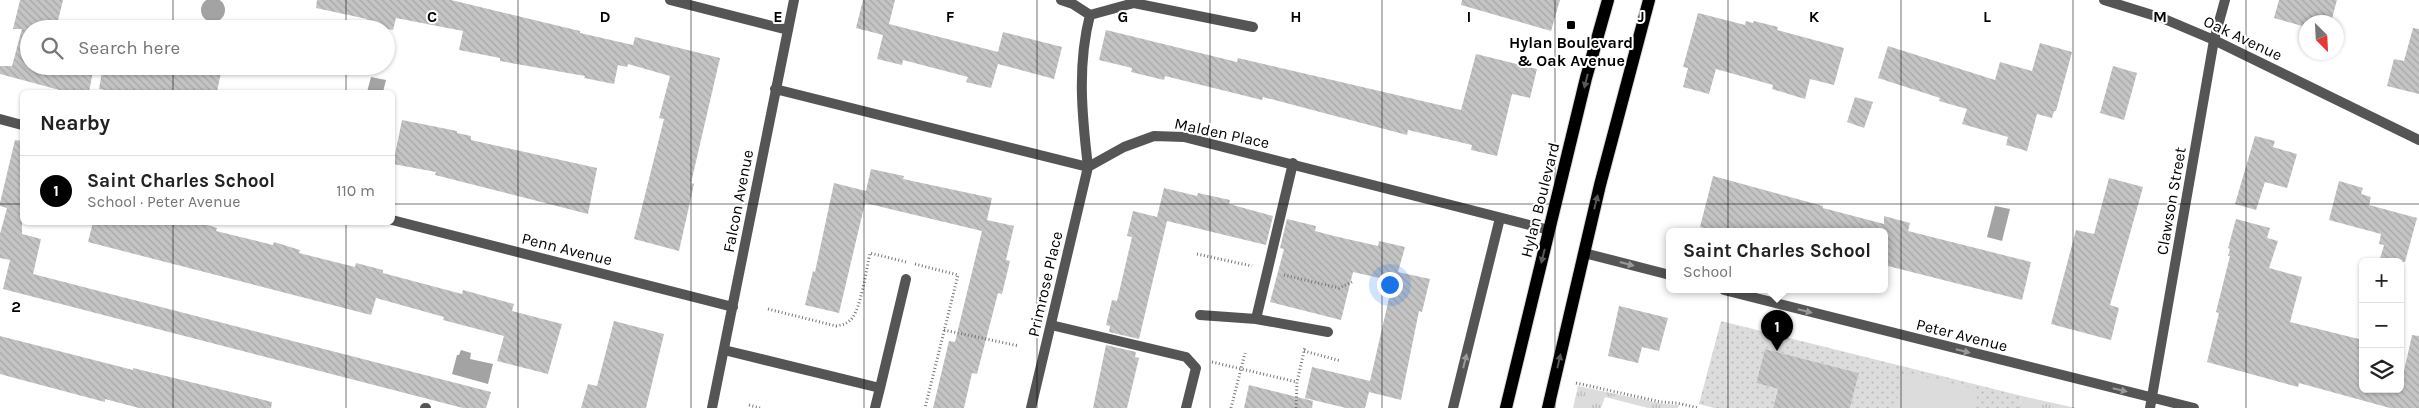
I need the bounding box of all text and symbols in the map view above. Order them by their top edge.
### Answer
text: C [427,7,437,26]
text: D [600,7,611,26]
text: E [773,7,783,26]
text: F [946,7,955,26]
text: G [1118,7,1128,26]
text: H [1290,7,1302,26]
text: I [1467,7,1471,26]
text: J [1637,7,1645,26]
text: K [1809,7,1820,26]
text: L [1983,7,1991,26]
text: M [2153,7,2167,26]
street label: Oak Avenue [2201,12,2285,64]
north arrow [2299,15,2344,60]
marker: Hylan Boulevard & Oak Avenue [1565,19,1577,31]
search box [20,20,395,75]
place label: Hylan Boulevard & Oak Avenue [1509,33,1633,70]
icon: search [38,34,66,62]
text: Search here [78,37,180,59]
one-way arrow [1582,73,1590,88]
text: Nearby [40,111,110,135]
street label: Malden Place [1173,114,1271,152]
street label: Hylan Boulevard [1516,140,1564,260]
street label: Clawson Street [2152,146,2190,256]
street label: Falcon Avenue [719,148,757,254]
text: Saint Charles School [87,170,275,192]
text: 1 [53,181,59,200]
text: 110 m [336,181,375,200]
text: School · Peter Avenue [87,192,241,211]
one-way arrow [1592,195,1600,210]
popup [1666,228,1888,293]
street label: Penn Avenue [520,229,614,269]
street label: Primrose Place [1024,229,1066,339]
text: Saint Charles School [1683,240,1871,262]
one-way arrow [1539,248,1547,263]
map controls [2359,258,2404,393]
button: + [2359,258,2404,303]
one-way arrow [1619,261,1634,269]
text: School [1683,262,1733,281]
your location [1377,272,1403,298]
text: 2 [11,297,21,316]
button: − [2359,303,2404,348]
one-way arrow [1798,307,1813,315]
pin: 1 [1761,310,1793,351]
street label: Peter Avenue [1914,314,2010,356]
one-way arrow [1955,347,1970,355]
button: layers [2359,348,2404,393]
one-way arrow [1461,353,1469,368]
one-way arrow [1555,353,1563,368]
one-way arrow [2113,386,2128,394]

